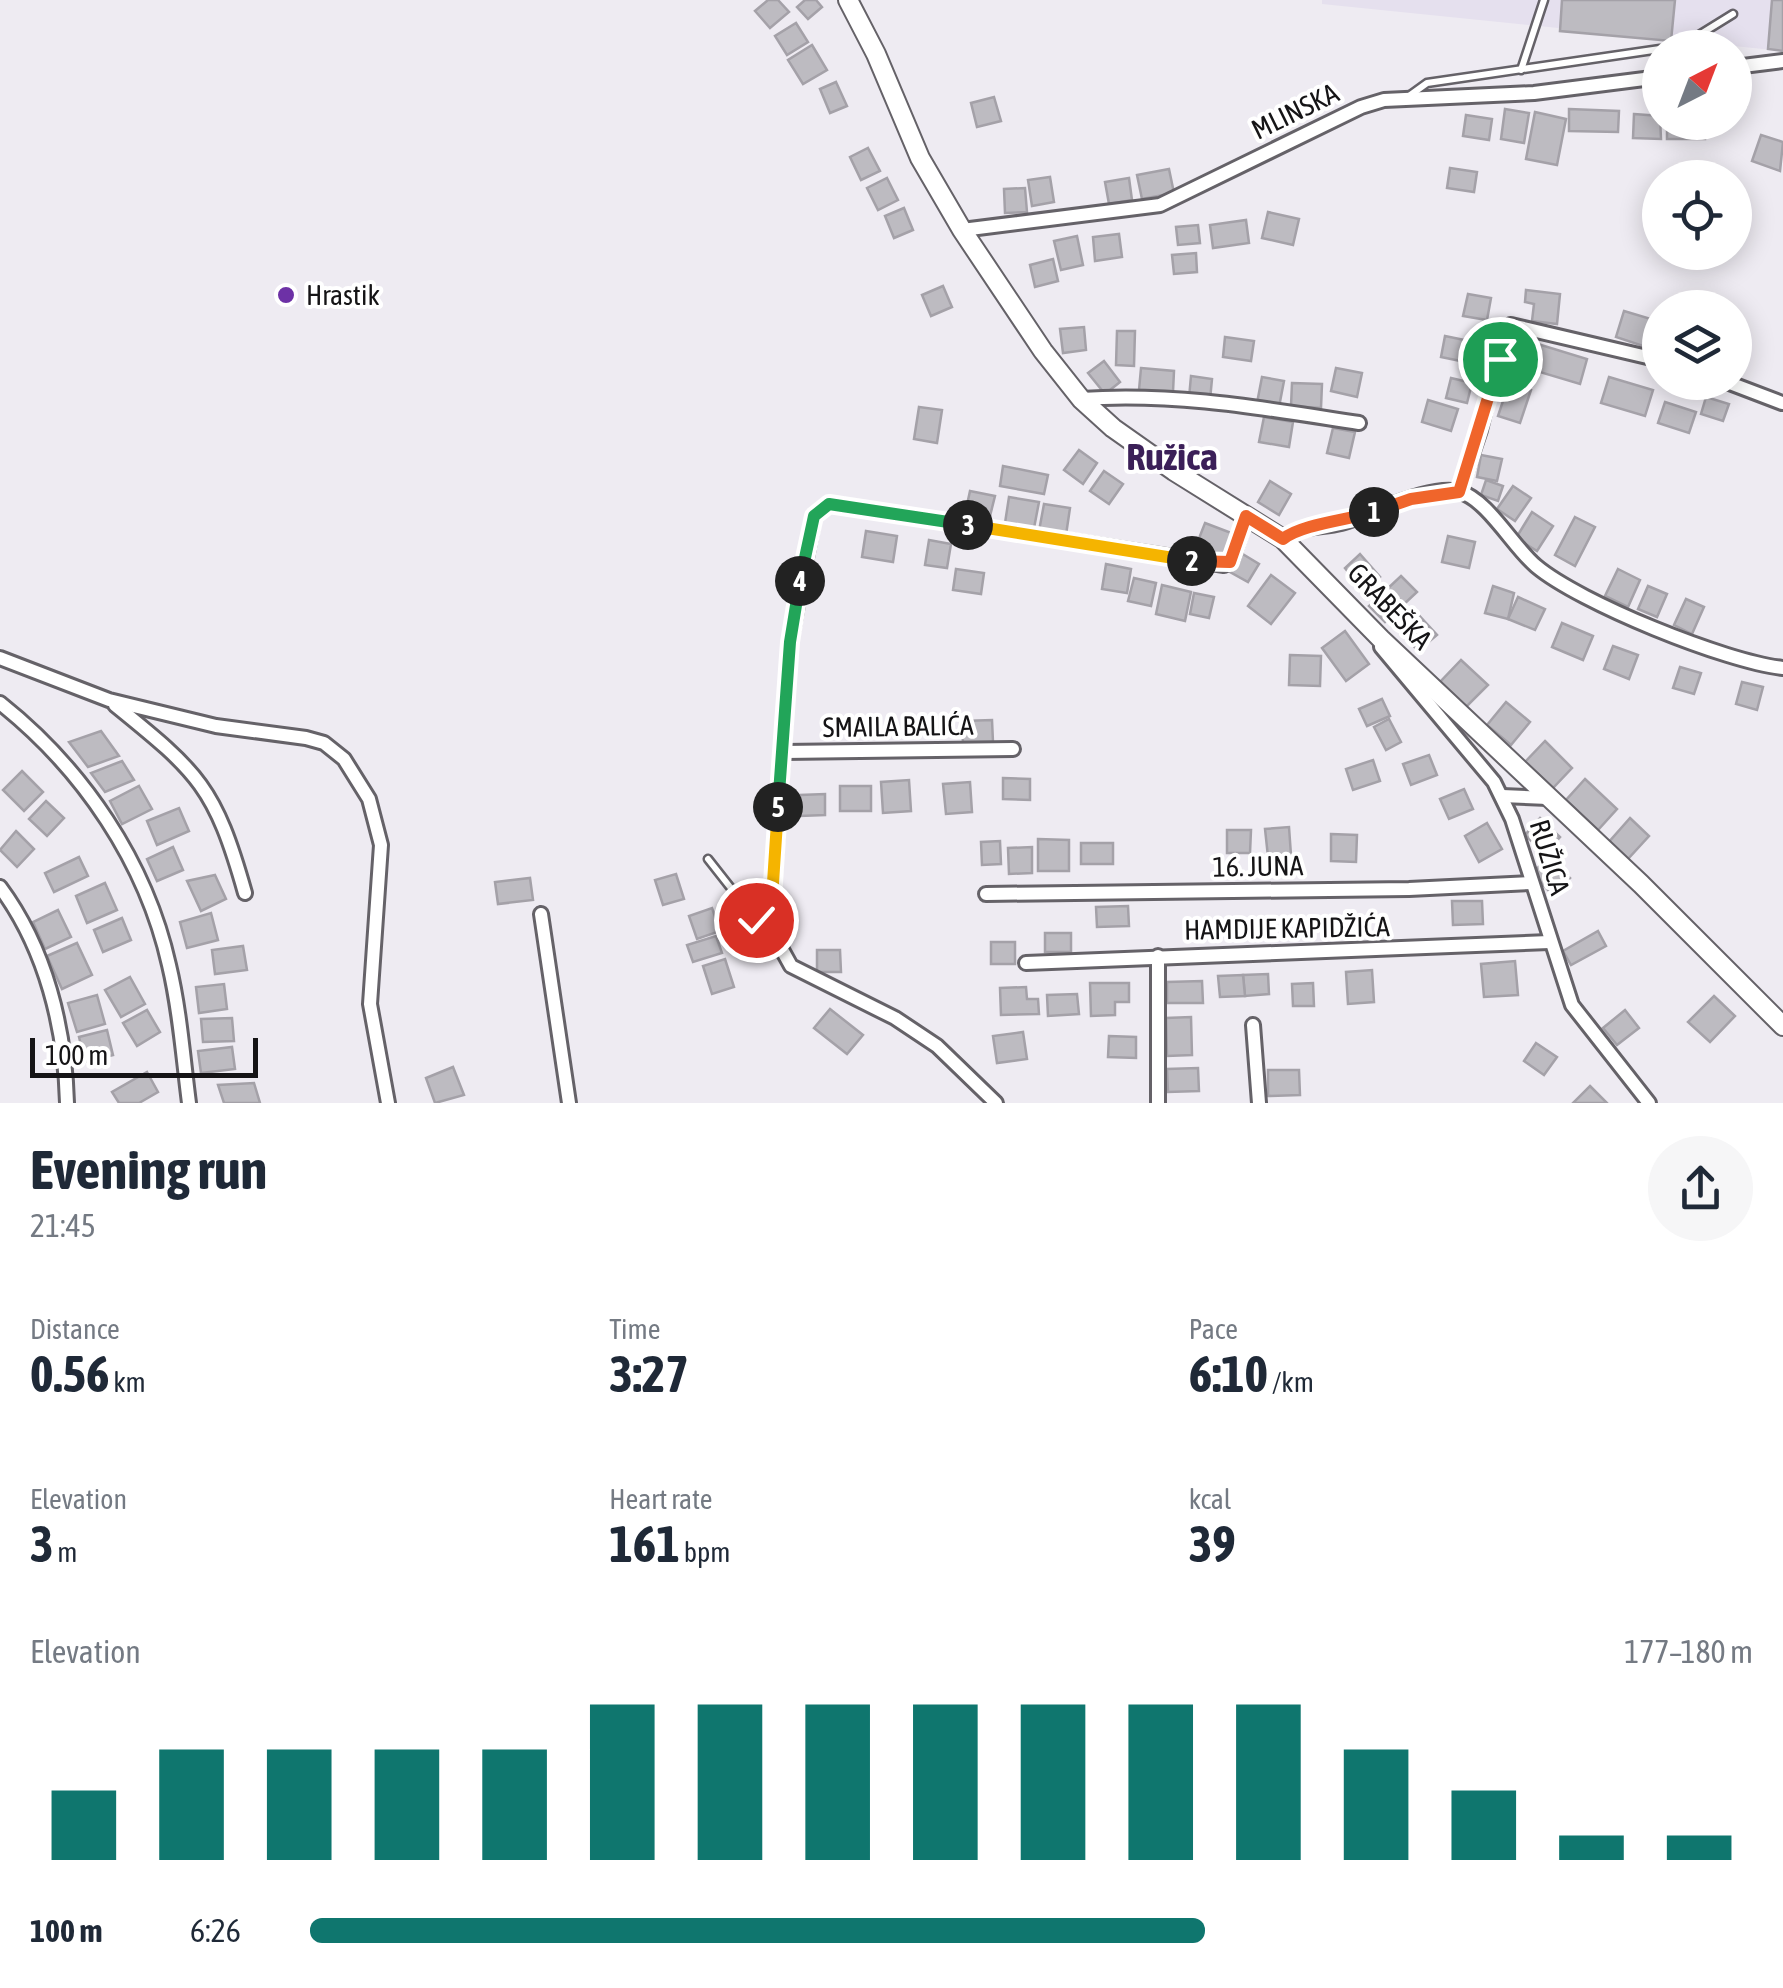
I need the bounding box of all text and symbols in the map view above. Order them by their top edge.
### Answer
north arrow [1642,30,1752,140]
map controls [1642,30,1752,400]
street label: MLINSKA [1246,76,1344,146]
button: locate [1642,160,1752,270]
place label: Hrastik [306,279,380,311]
marker: Hrastik [275,284,297,306]
button: layers [1642,290,1752,400]
pin [1458,317,1543,402]
icon: arrive [1473,332,1528,387]
district label: Ružica [1126,435,1218,478]
pin: 1 [1349,487,1399,537]
text: 1 [1367,496,1381,528]
pin: 3 [943,500,993,550]
text: 3 [961,509,975,541]
pin: 2 [1167,536,1217,586]
text: 2 [1185,545,1199,577]
pin: 4 [775,556,825,606]
street label: GRABEŠKA [1341,556,1439,656]
text: 4 [793,565,807,597]
street label: SMAILA BALIĆA [822,709,974,743]
pin: 5 [753,782,803,832]
text: 5 [771,791,785,823]
street label: RUŽICA [1524,816,1577,899]
street label: 16. JUNA [1212,849,1304,883]
pin [714,878,799,963]
icon: check [729,893,784,948]
street label: HAMDIJE KAPIDŽIĆA [1184,910,1390,946]
scale bar [30,1033,258,1078]
text: 100 m [45,1039,108,1071]
button: share [1648,1136,1753,1241]
text: Evening run [30,1138,267,1201]
text: 21:45 [30,1207,96,1244]
text: Distance [30,1313,120,1345]
text: Time [609,1313,660,1345]
text: Pace [1189,1313,1238,1345]
text: 0.56 [30,1345,109,1403]
text: 3:27 [609,1345,689,1403]
text: 6:10 [1189,1345,1268,1403]
text: km [109,1366,146,1398]
text: /km [1268,1366,1314,1398]
text: Elevation [30,1483,127,1515]
text: Heart rate [609,1483,712,1515]
text: kcal [1189,1483,1231,1515]
text: 3 [30,1515,54,1573]
text: 161 [609,1515,680,1573]
text: 39 [1189,1515,1236,1573]
text: m [54,1536,78,1568]
text: bpm [680,1536,730,1568]
text: Elevation [30,1633,141,1670]
text: 177–180 m [1624,1633,1753,1670]
text: 100 m [30,1912,103,1949]
text: 6:26 [190,1912,241,1949]

